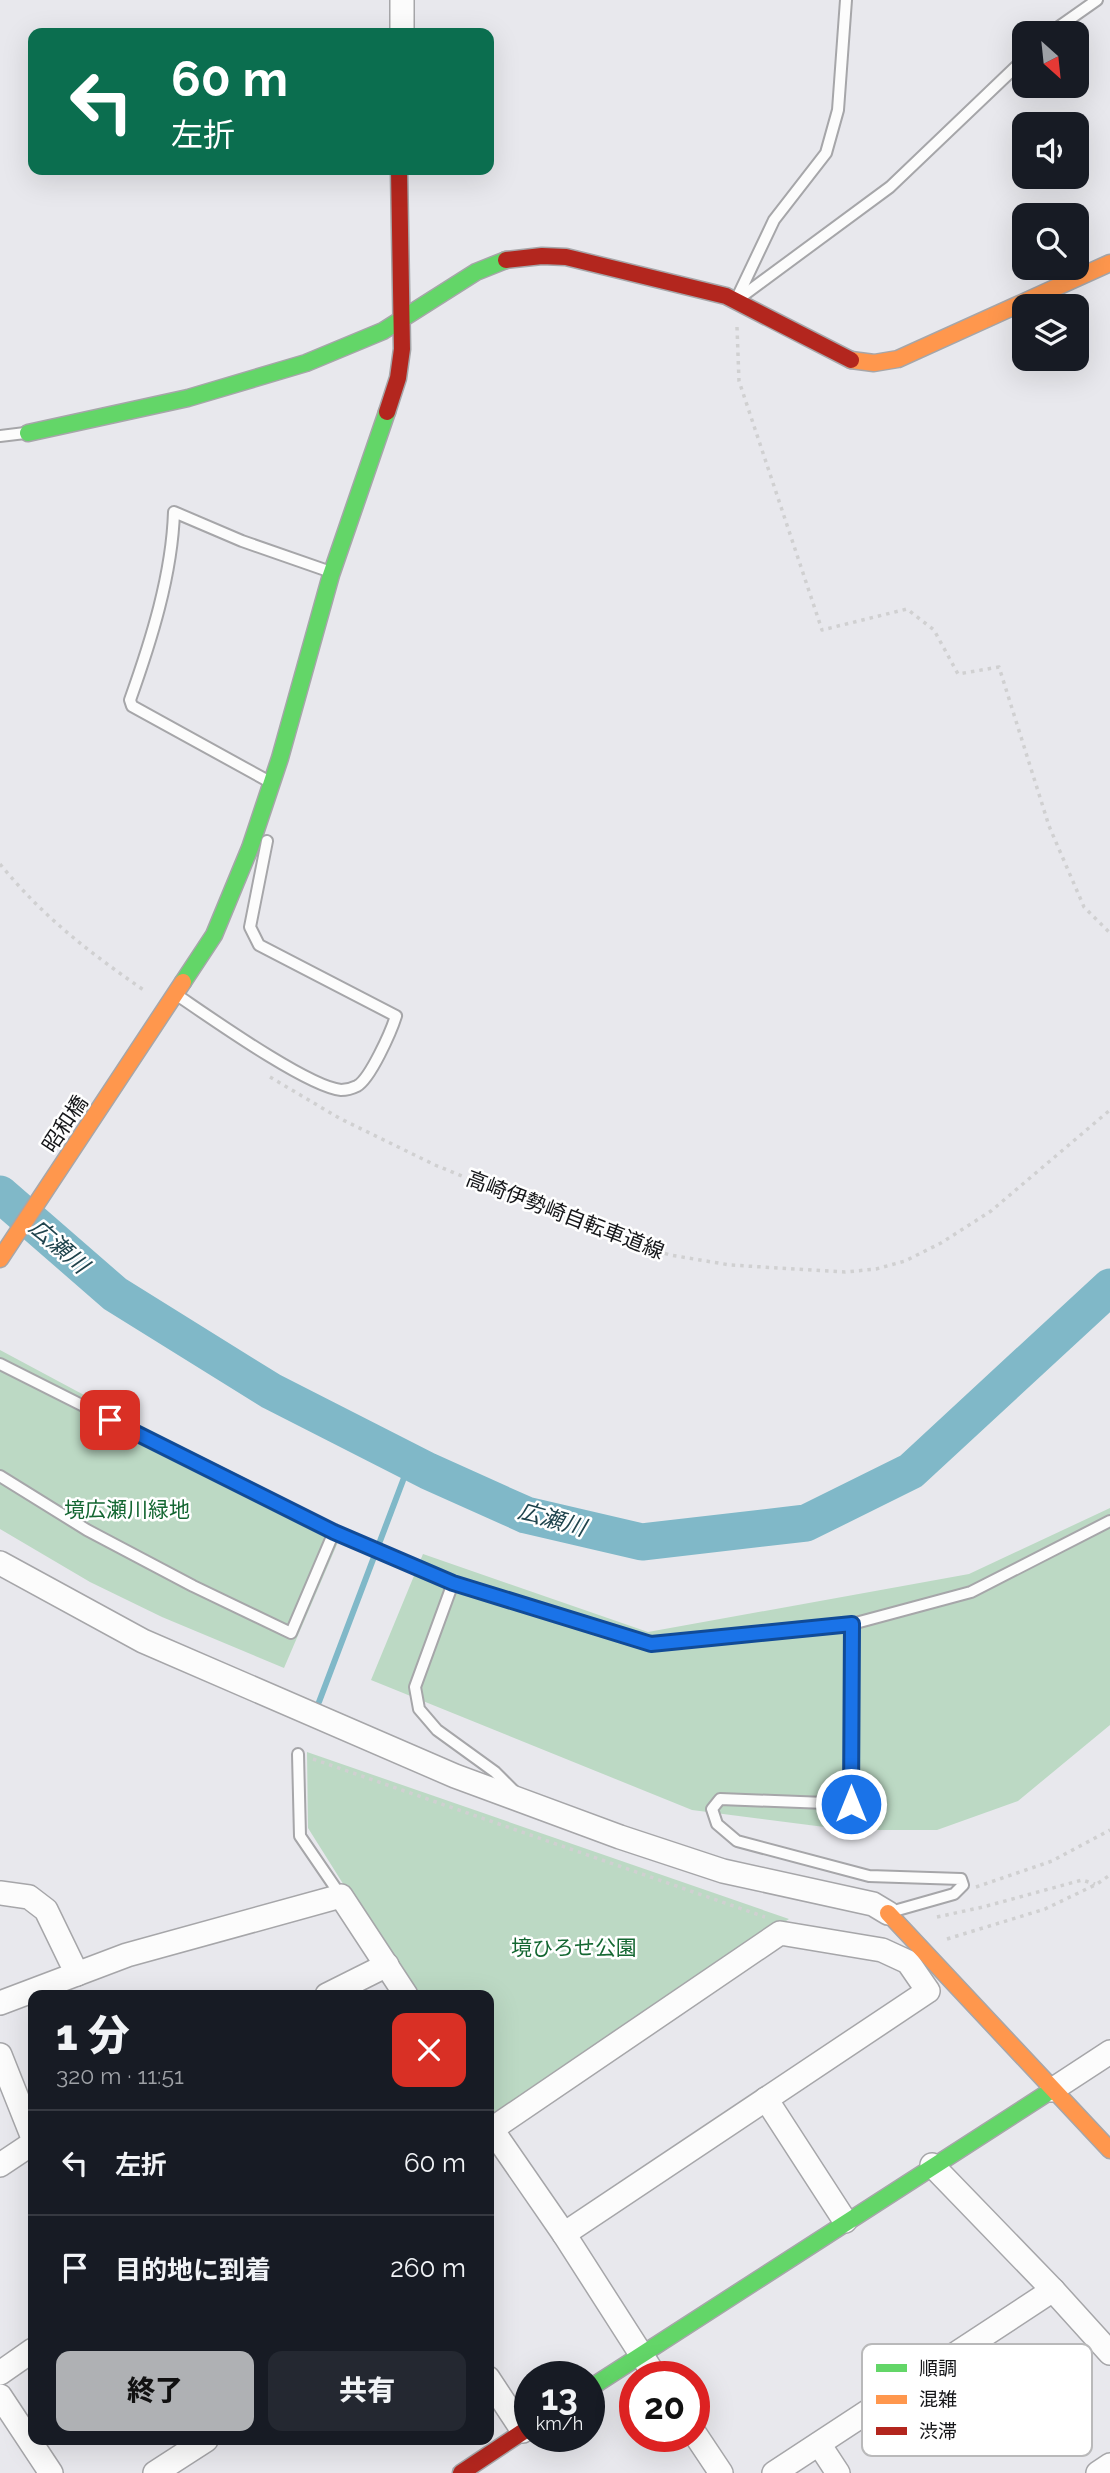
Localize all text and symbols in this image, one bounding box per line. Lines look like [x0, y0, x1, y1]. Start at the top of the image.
north arrow [1012, 21, 1088, 98]
map controls [1012, 21, 1089, 371]
text: 60 m [171, 50, 288, 107]
icon: left [56, 56, 147, 147]
button: sound [1012, 112, 1089, 189]
text: 左折 [171, 116, 235, 153]
button: search [1012, 203, 1089, 280]
button: layers [1012, 294, 1089, 371]
street label: 昭和橋 [37, 1091, 93, 1157]
street label: 高崎伊勢崎自転車道線 [463, 1165, 668, 1264]
water label: 広瀬川 [24, 1213, 96, 1280]
pin [80, 1390, 140, 1450]
icon: arrive [91, 1401, 129, 1439]
water label: 広瀬川 [515, 1496, 592, 1542]
park label: 境広瀬川緑地 [64, 1497, 190, 1522]
position arrow [814, 1767, 888, 1841]
park label: 境ひろせ公園 [511, 1935, 637, 1960]
text: 1 分 [56, 2011, 130, 2060]
button: close [392, 2013, 466, 2087]
text: 320 m · 11:51 [56, 2062, 184, 2089]
icon: left [56, 2144, 94, 2182]
text: 60 m [404, 2148, 466, 2178]
text: 左折 [115, 2150, 167, 2180]
icon: arrive [56, 2249, 94, 2287]
text: 260 m [390, 2253, 466, 2283]
text: 目的地に到着 [115, 2255, 271, 2285]
legend [862, 2344, 1092, 2456]
button: 終了 [56, 2351, 254, 2431]
button: 共有 [268, 2351, 466, 2431]
text: 順調 [919, 2357, 957, 2379]
speed limit sign: 20 [619, 2361, 710, 2452]
text: 13 [541, 2377, 578, 2418]
text: 混雑 [919, 2388, 957, 2410]
text: km/h [536, 2413, 583, 2434]
text: 渋滞 [919, 2420, 957, 2442]

